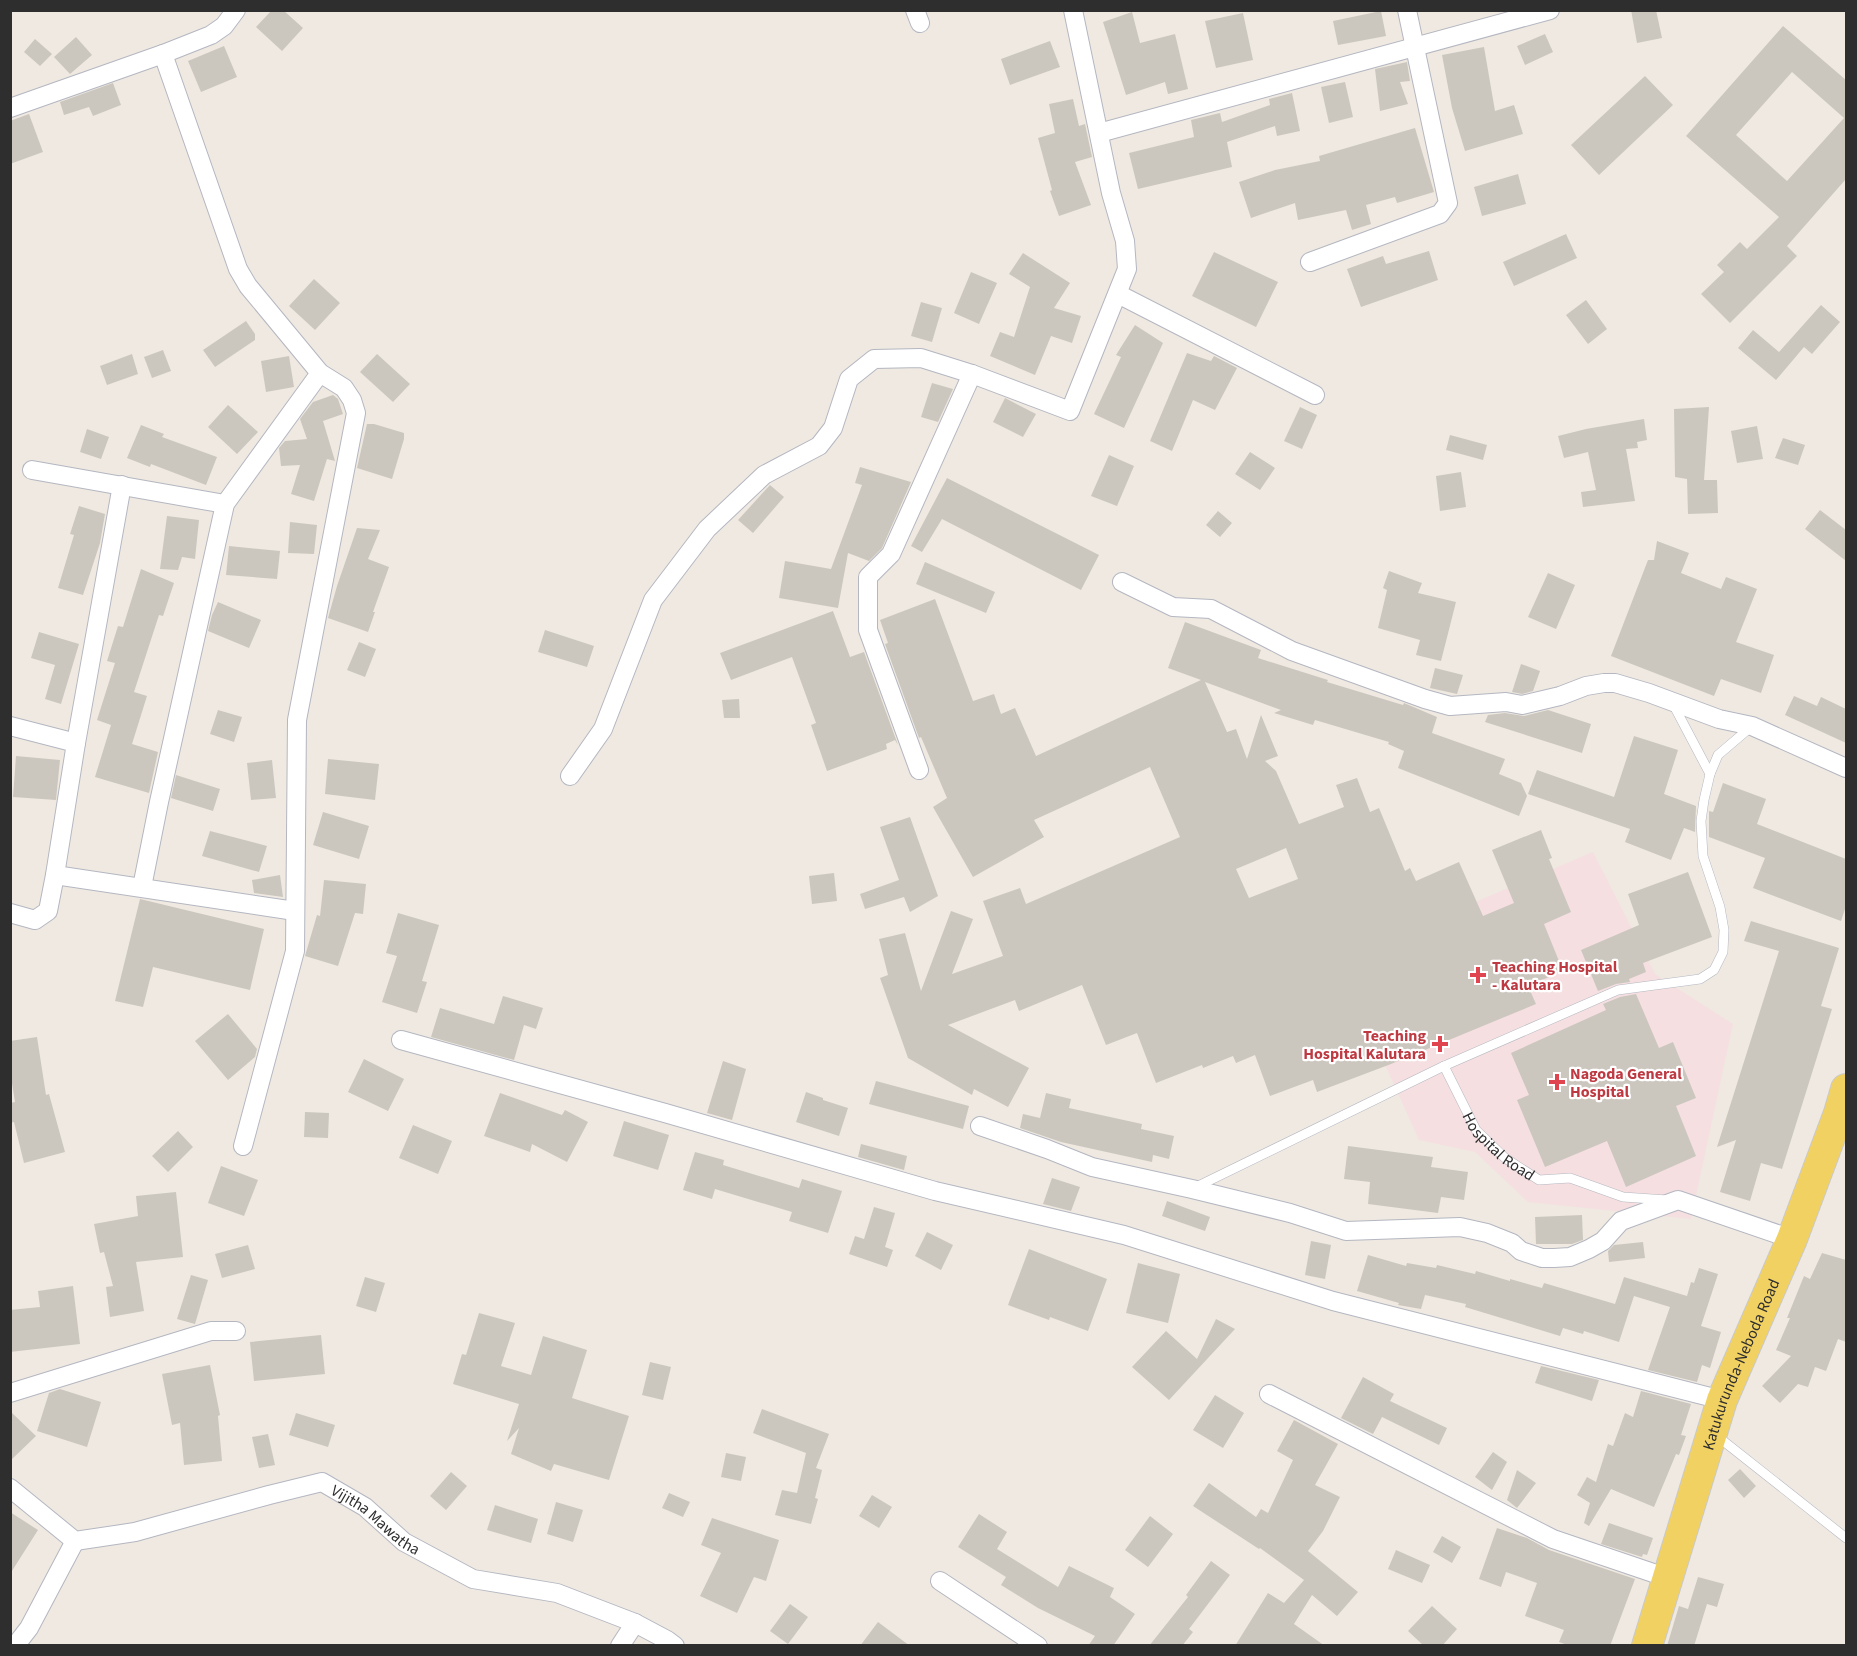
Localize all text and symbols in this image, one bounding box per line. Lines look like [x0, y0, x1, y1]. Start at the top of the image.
place label: Teaching Hospital - Kalutara [1492, 956, 1618, 996]
marker: Teaching Hospital - Kalutara [1469, 966, 1487, 984]
place label: Teaching Hospital Kalutara [1303, 1025, 1426, 1065]
marker: Teaching Hospital Kalutara [1431, 1035, 1449, 1053]
place label: Nagoda General Hospital [1570, 1063, 1682, 1103]
marker: Nagoda General Hospital [1548, 1073, 1566, 1091]
street label: Hospital Road [1457, 1108, 1539, 1186]
street label: Katukurunda-Neboda Road [1697, 1276, 1785, 1453]
street label: Vijitha Mawatha [327, 1480, 424, 1561]

